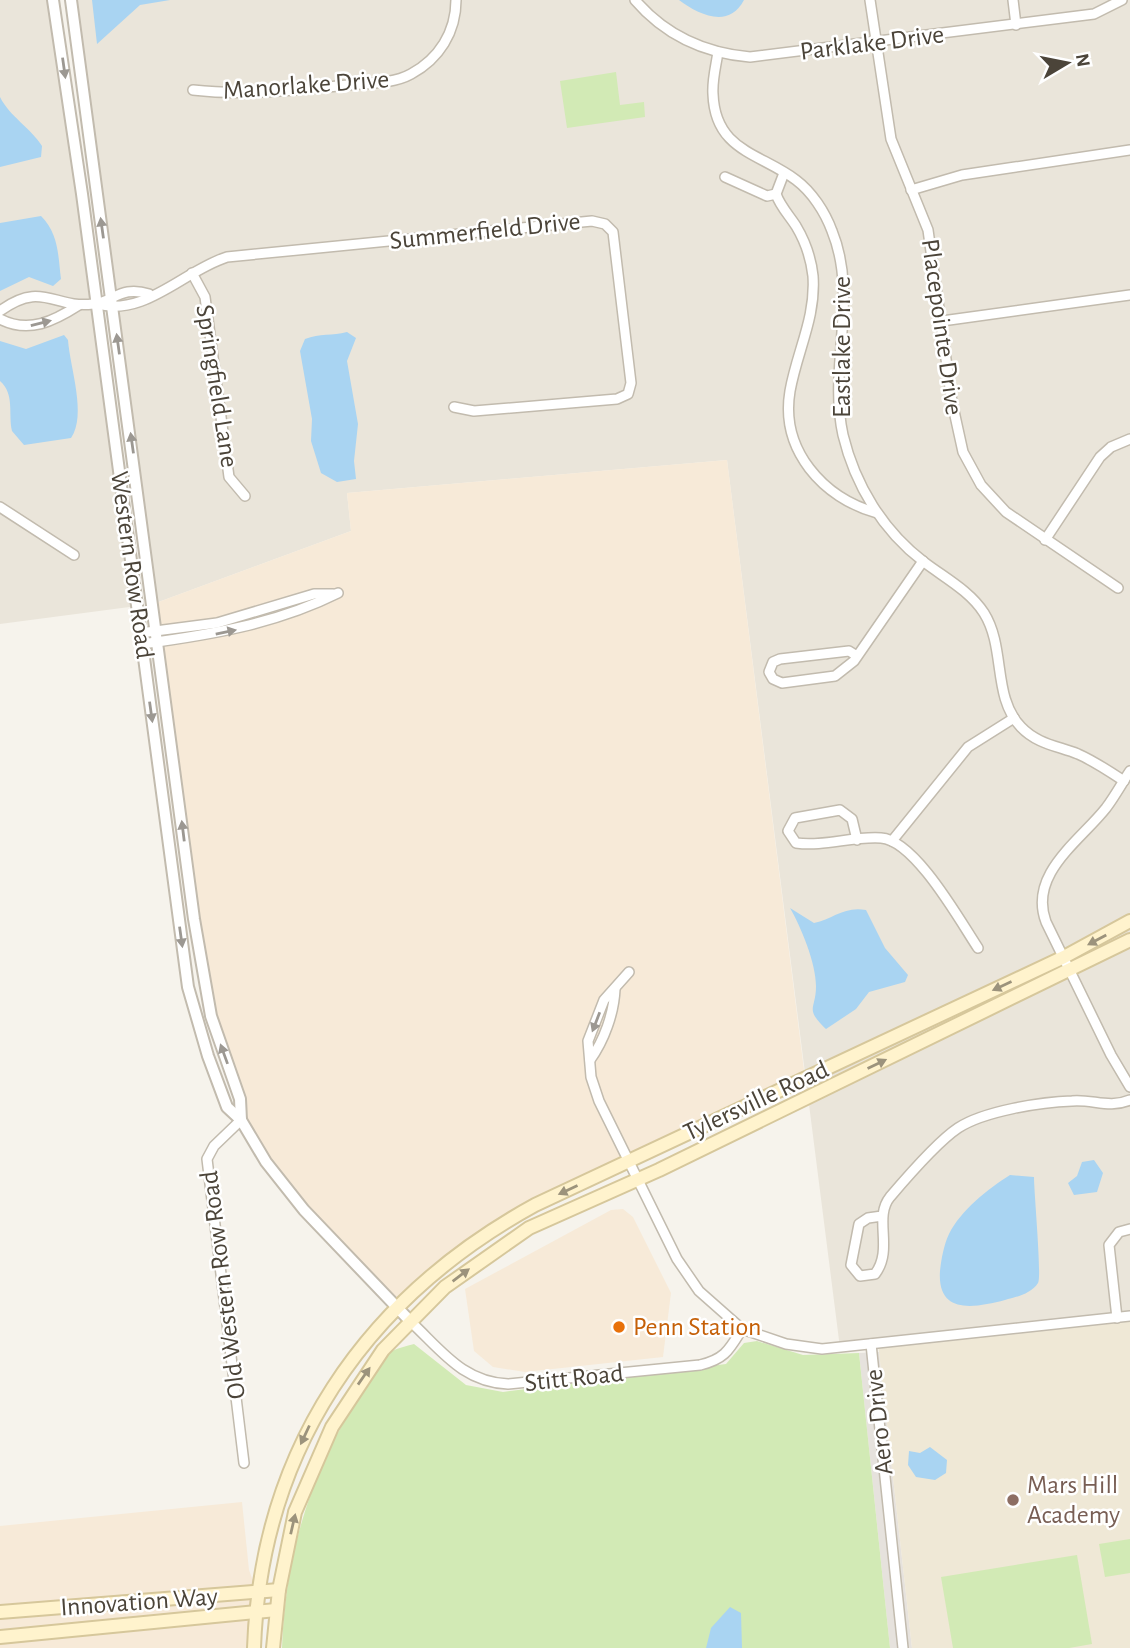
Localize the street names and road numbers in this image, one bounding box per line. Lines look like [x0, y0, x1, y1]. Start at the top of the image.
street label: Parklake Drive [798, 21, 946, 65]
street label: Manorlake Drive [222, 66, 390, 104]
street label: Summerfield Drive [388, 208, 582, 254]
street label: Placepointe Drive [917, 237, 967, 417]
street label: Eastlake Drive [829, 276, 855, 418]
street label: Springfield Lane [191, 303, 243, 469]
street label: Western Row Road [106, 470, 158, 660]
street label: Tylersville Road [680, 1056, 832, 1146]
street label: Old Western Row Road [196, 1169, 250, 1401]
street label: Stitt Road [523, 1360, 625, 1396]
street label: Aero Drive [861, 1368, 897, 1476]
street label: Innovation Way [59, 1584, 219, 1620]

